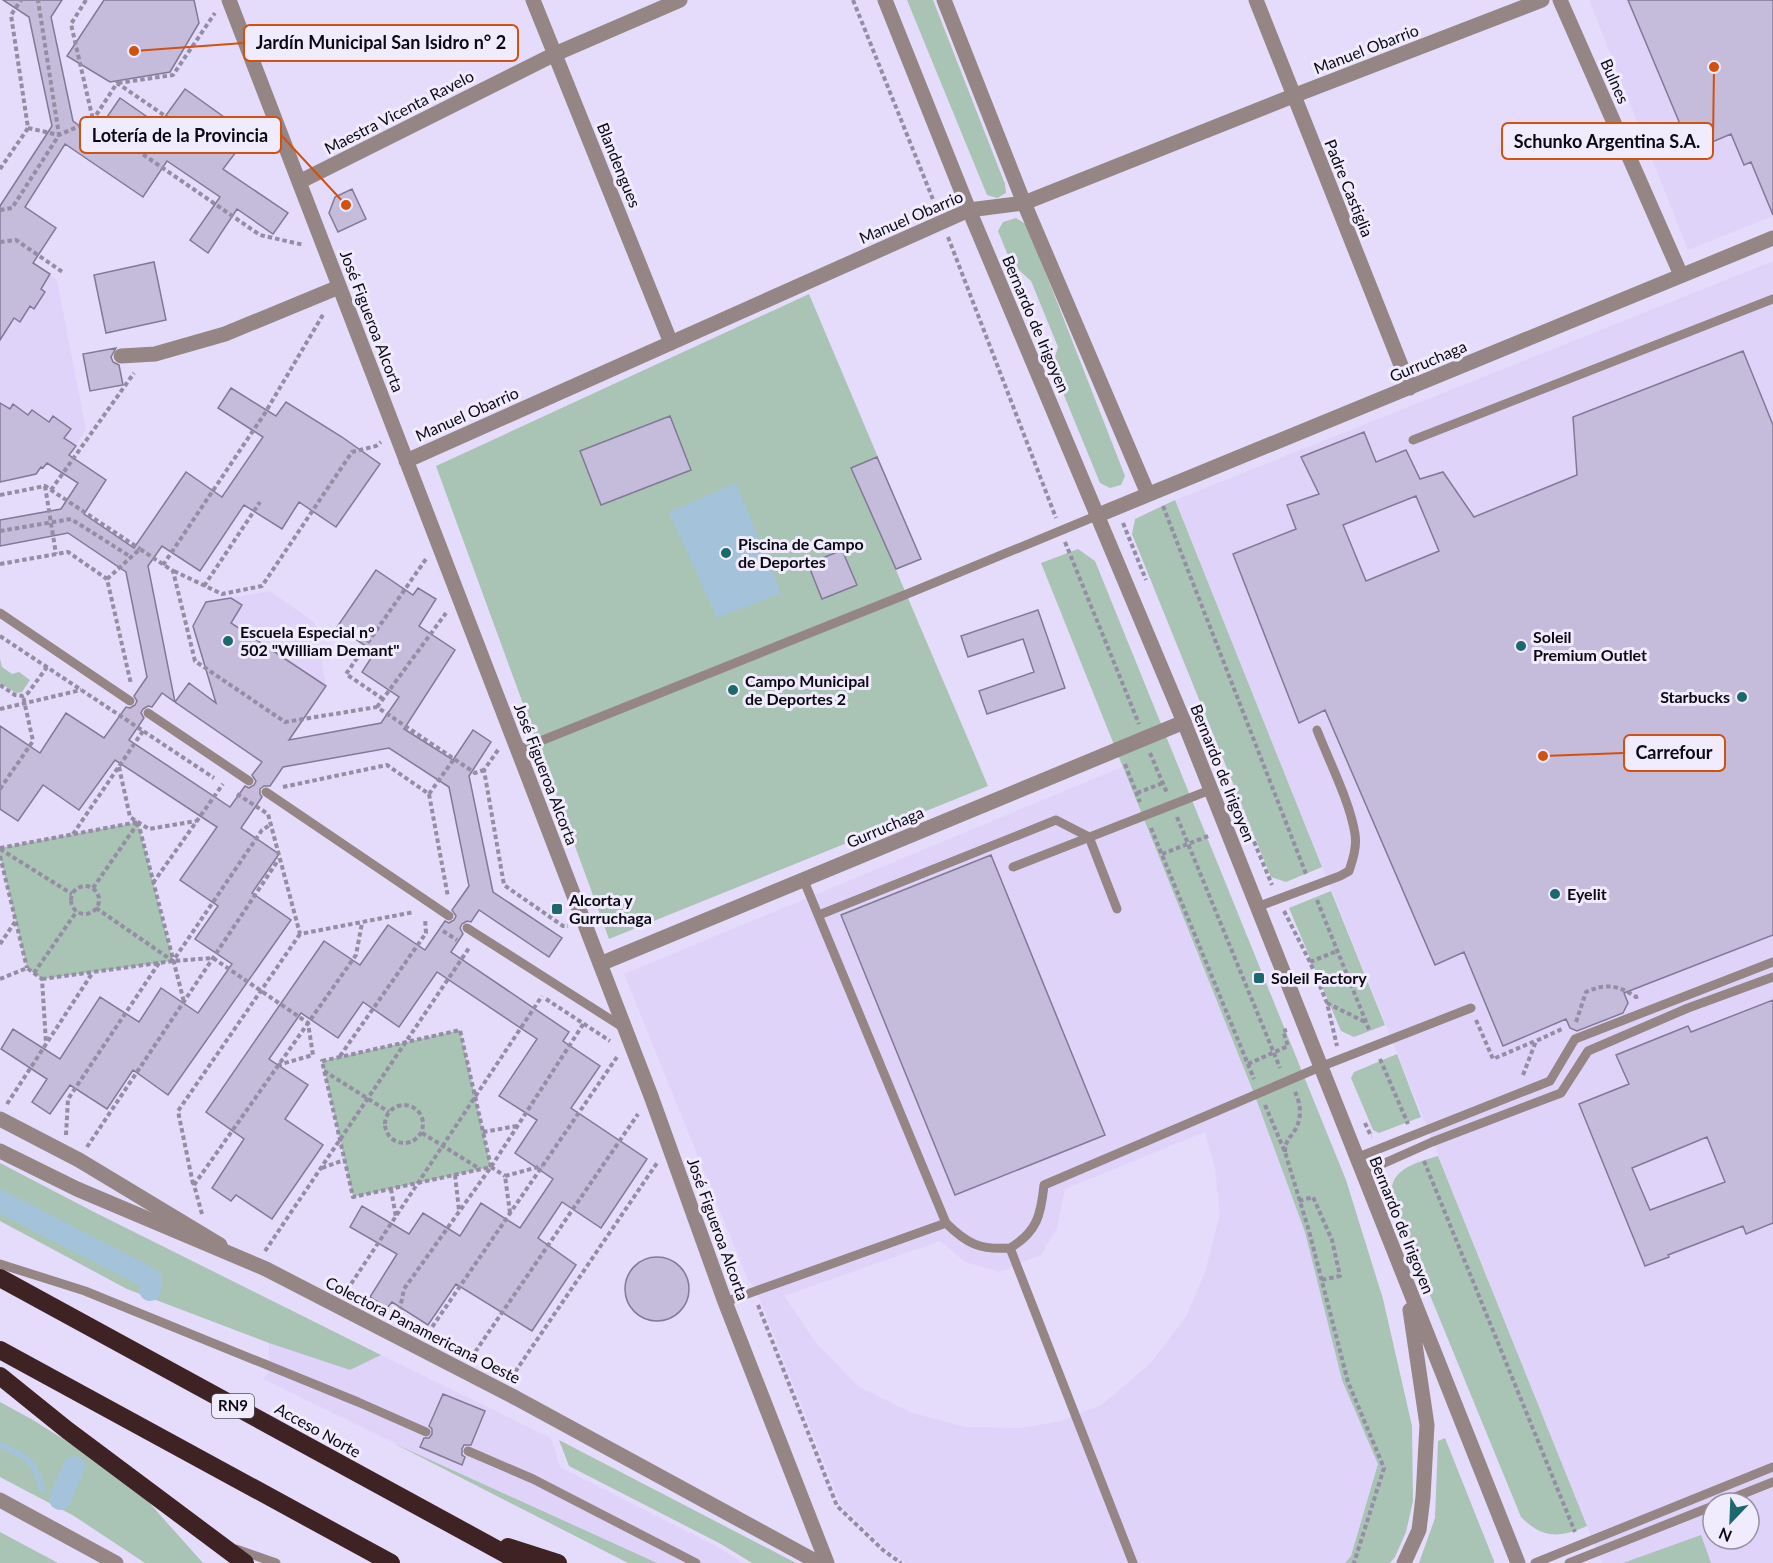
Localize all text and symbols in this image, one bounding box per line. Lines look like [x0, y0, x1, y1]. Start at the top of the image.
street label: Manuel Obarrio [1311, 20, 1421, 77]
callout: Jardín Municipal San Isidro n° 2 [244, 25, 518, 61]
text: Jardín Municipal San Isidro n° 2 [256, 31, 506, 53]
street label: Bulnes [1597, 55, 1634, 106]
street label: Maestra Vicenta Ravelo [321, 66, 477, 157]
callout: Lotería de la Provincia [80, 117, 281, 153]
street label: Blandengues [594, 120, 645, 210]
callout: Schunko Argentina S.A. [1502, 123, 1713, 159]
text: Lotería de la Provincia [92, 124, 268, 146]
text: Schunko Argentina S.A. [1514, 130, 1700, 152]
street label: Padre Castiglia [1321, 136, 1378, 239]
street label: Manuel Obarrio [856, 186, 966, 247]
street label: José Figueroa Alcorta [337, 247, 408, 394]
street label: Bernardo de Irigoyen [999, 252, 1074, 395]
street label: Gurruchaga [1386, 336, 1469, 385]
street label: Manuel Obarrio [412, 382, 521, 445]
place label: Piscina de Campo de Deportes [738, 534, 864, 571]
marker: Piscina de Campo de Deportes [719, 546, 733, 560]
place label: Escuela Especial n° 502 "William Demant" [240, 622, 400, 659]
place label: Soleil Premium Outlet [1533, 627, 1647, 664]
marker: Escuela Especial n° 502 "William Demant" [221, 634, 235, 648]
marker: Soleil Premium Outlet [1514, 639, 1528, 653]
place label: Campo Municipal de Deportes 2 [745, 671, 869, 708]
marker: Campo Municipal de Deportes 2 [726, 683, 740, 697]
place label: Starbucks [1660, 687, 1730, 706]
marker: Starbucks [1735, 690, 1749, 704]
street label: José Figueroa Alcorta [511, 700, 582, 847]
street label: Bernardo de Irigoyen [1187, 701, 1260, 844]
callout: Carrefour [1624, 735, 1725, 771]
text: Carrefour [1635, 741, 1713, 763]
street label: Gurruchaga [843, 802, 926, 851]
place label: Eyelit [1567, 884, 1607, 903]
marker: Eyelit [1548, 887, 1562, 901]
place label: Alcorta y Gurruchaga [568, 890, 652, 927]
marker: Alcorta y Gurruchaga [550, 902, 564, 916]
place label: Soleil Factory [1271, 968, 1367, 987]
marker: Soleil Factory [1252, 971, 1266, 985]
street label: Bernardo de Irigoyen [1366, 1153, 1439, 1296]
street label: José Figueroa Alcorta [684, 1155, 753, 1303]
street label: Colectora Panamericana Oeste [323, 1272, 524, 1387]
road number: RN9 [212, 1394, 254, 1418]
street label: Acceso Norte [272, 1398, 364, 1461]
north arrow [1701, 1491, 1761, 1551]
text: N [1716, 1524, 1734, 1546]

